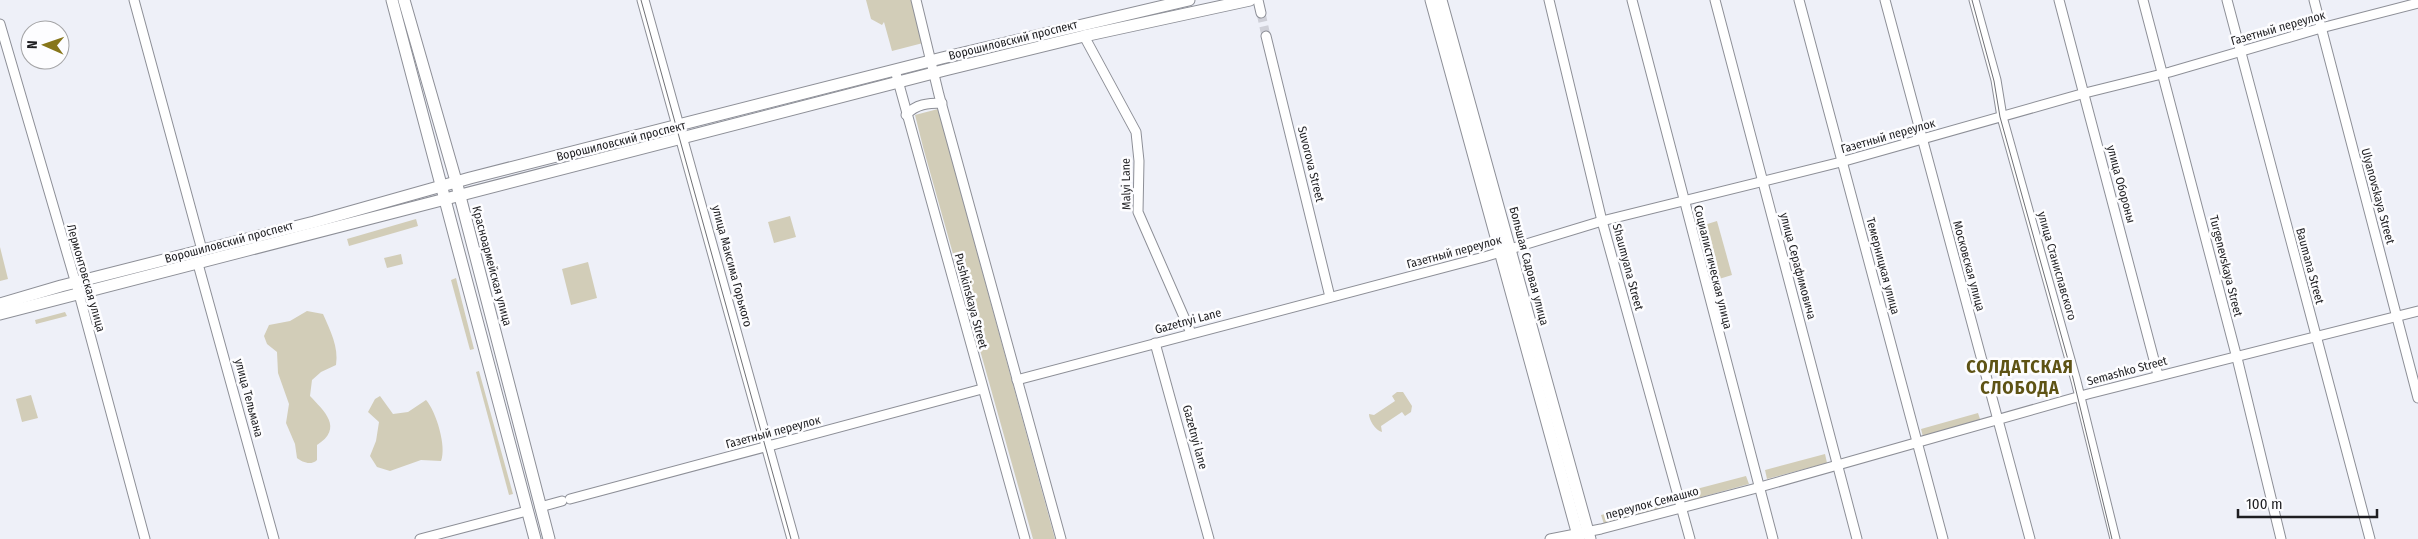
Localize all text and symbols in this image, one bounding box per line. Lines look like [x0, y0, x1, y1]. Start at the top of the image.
street label: Газетный переулок [2229, 8, 2327, 48]
street label: Ворошиловский проспект [947, 17, 1079, 63]
north arrow [20, 20, 70, 70]
text: N [24, 40, 41, 49]
street label: Газетный переулок [1839, 116, 1937, 156]
street label: Ворошиловский проспект [555, 118, 687, 164]
street label: Suvorova Street [1295, 125, 1327, 203]
street label: улица Обороны [2104, 144, 2138, 224]
street label: Ulyanovskaya Street [2358, 147, 2398, 246]
street label: Malyi Lane [1119, 158, 1133, 210]
street label: улица Максима Горького [709, 204, 755, 328]
street label: Социалистическая улица [1691, 204, 1735, 330]
street label: Красноармейская улица [469, 205, 515, 328]
street label: Большая Садовая улица [1506, 205, 1552, 327]
street label: улица Станиславского [2035, 210, 2079, 322]
street label: улица Серафимовича [1777, 211, 1819, 321]
street label: Turgenevskaya Street [2207, 214, 2245, 318]
street label: Темерницкая улица [1863, 216, 1903, 316]
street label: Ворошиловский проспект [163, 218, 295, 266]
street label: Московская улица [1950, 219, 1988, 313]
street label: Лермонтовская улица [64, 222, 108, 334]
street label: Shaumyana Street [1610, 222, 1646, 312]
street label: Baumana Street [2293, 226, 2327, 306]
street label: Газетный переулок [1405, 233, 1503, 271]
street label: Pushkinskaya Street [952, 252, 990, 350]
street label: Gazetnyi Lane [1153, 305, 1223, 337]
street label: Semashko Street [2085, 354, 2169, 388]
district label: СОЛДАТСКАЯ СЛОБОДА [1966, 356, 2074, 399]
street label: улица Тельмана [232, 357, 266, 439]
street label: Gazetnyi lane [1180, 403, 1210, 471]
street label: Газетный переулок [724, 413, 822, 451]
street label: переулок Семашко [1604, 484, 1700, 522]
scale bar [2238, 486, 2377, 518]
text: 100 m [2246, 495, 2283, 513]

